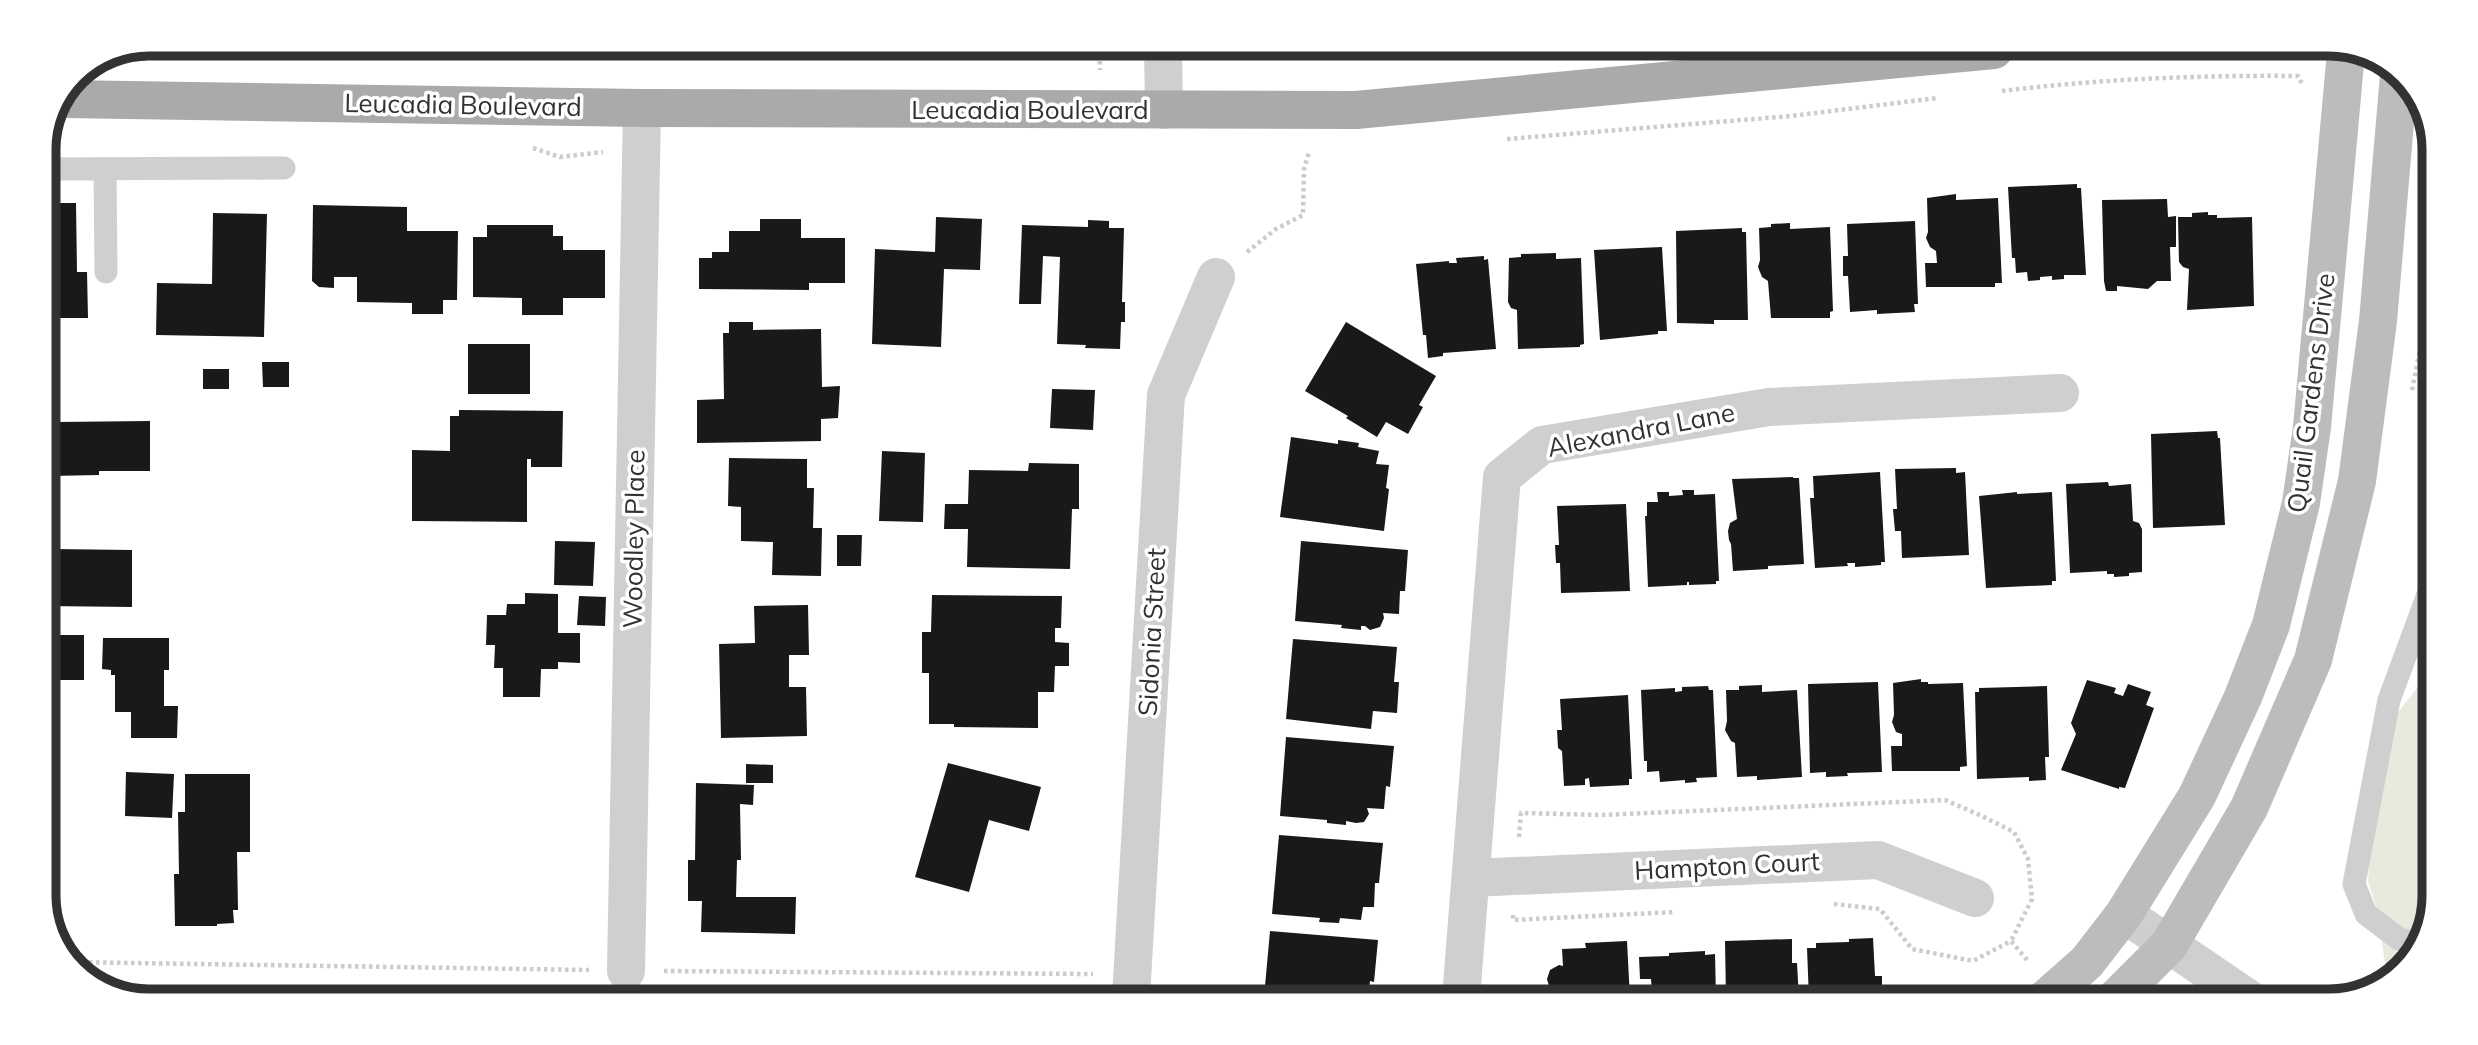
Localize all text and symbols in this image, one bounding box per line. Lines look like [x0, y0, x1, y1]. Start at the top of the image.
street label: Leucadia Boulevard [344, 86, 582, 123]
street label: Leucadia Boulevard [911, 93, 1149, 126]
street label: Quail Gardens Drive [2279, 271, 2342, 515]
street label: Alexandra Lane [1544, 395, 1738, 464]
street label: Woodley Place [615, 449, 652, 629]
street label: Sidonia Street [1131, 547, 1172, 717]
street label: Hampton Court [1633, 844, 1821, 887]

